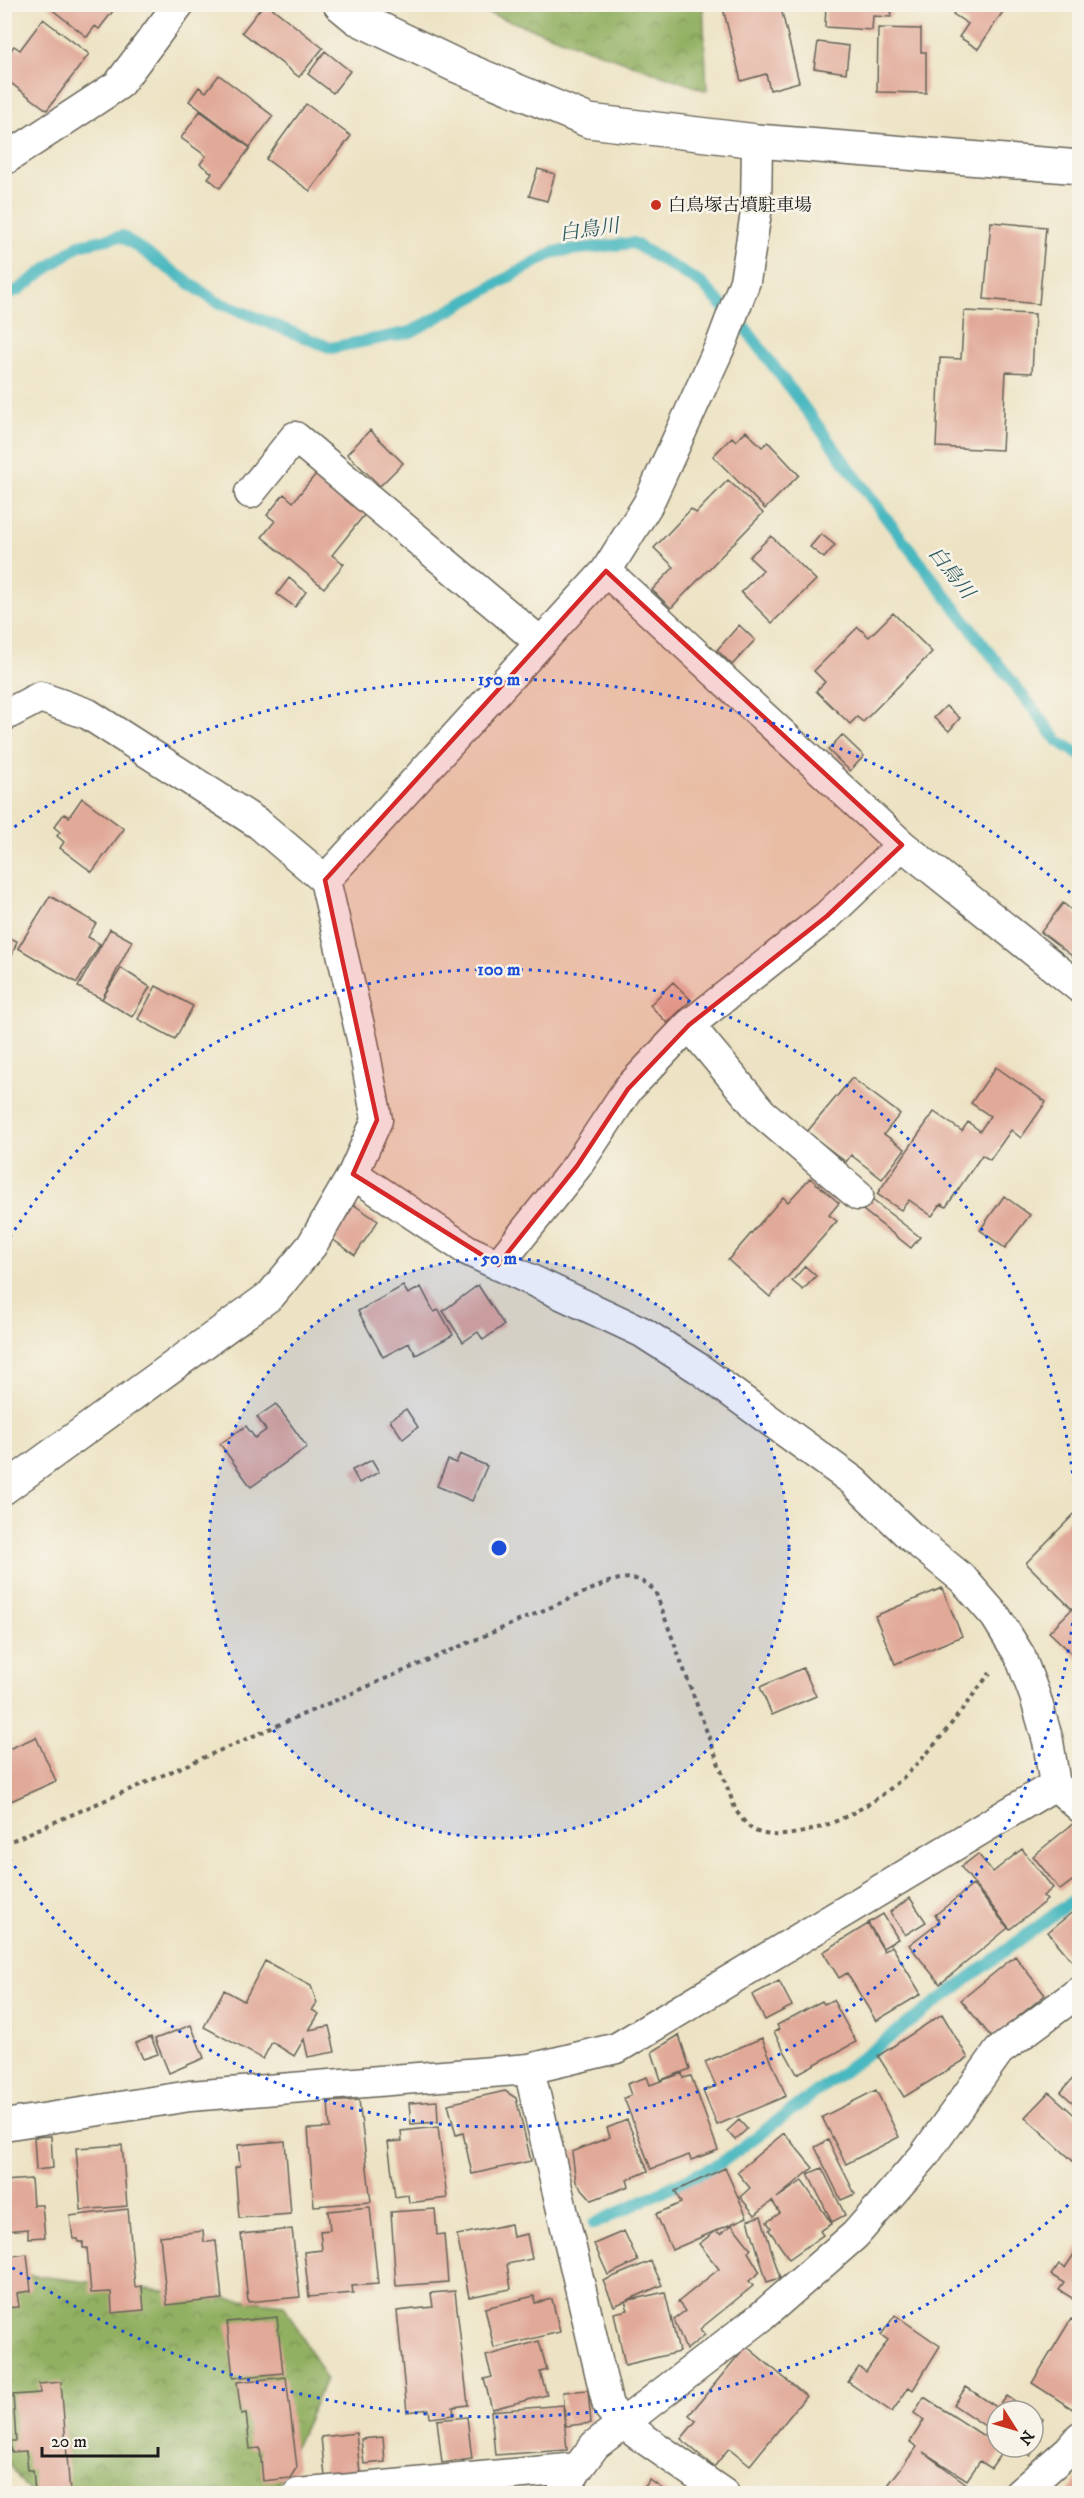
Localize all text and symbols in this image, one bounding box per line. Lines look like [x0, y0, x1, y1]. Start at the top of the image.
place label: 白鳥塚古墳駐車場 [668, 195, 812, 217]
marker: 白鳥塚古墳駐車場 [649, 198, 663, 212]
water label: 白鳥川 [558, 214, 623, 247]
water label: 白鳥川 [922, 542, 980, 606]
text: 150 m [478, 669, 521, 691]
text: 100 m [477, 959, 521, 981]
text: 50 m [480, 1248, 517, 1270]
centre of rings [489, 1538, 509, 1558]
north arrow [985, 2399, 1045, 2459]
scale bar [42, 2420, 158, 2458]
text: N [1014, 2426, 1038, 2449]
text: 20 m [51, 2431, 87, 2453]

